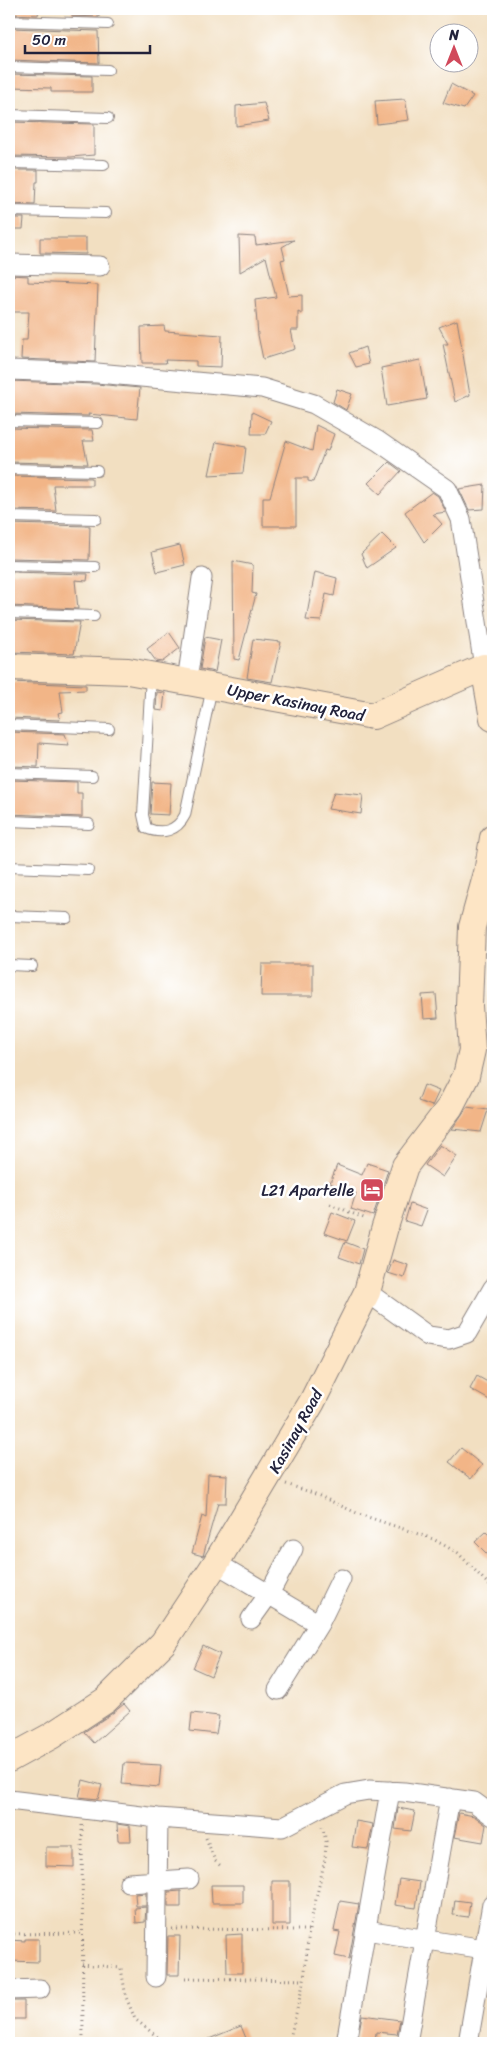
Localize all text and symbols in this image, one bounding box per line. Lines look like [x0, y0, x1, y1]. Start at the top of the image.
scale bar [25, 22, 150, 54]
north arrow [430, 22, 480, 72]
text: N [448, 23, 459, 48]
text: 50 m [32, 27, 67, 53]
street label: Upper Kasinay Road [225, 675, 369, 730]
place label: L21 Apartelle [261, 1176, 354, 1205]
hotel icon: L21 Apartelle [359, 1177, 385, 1203]
street label: Kasinay Road [260, 1382, 331, 1479]

